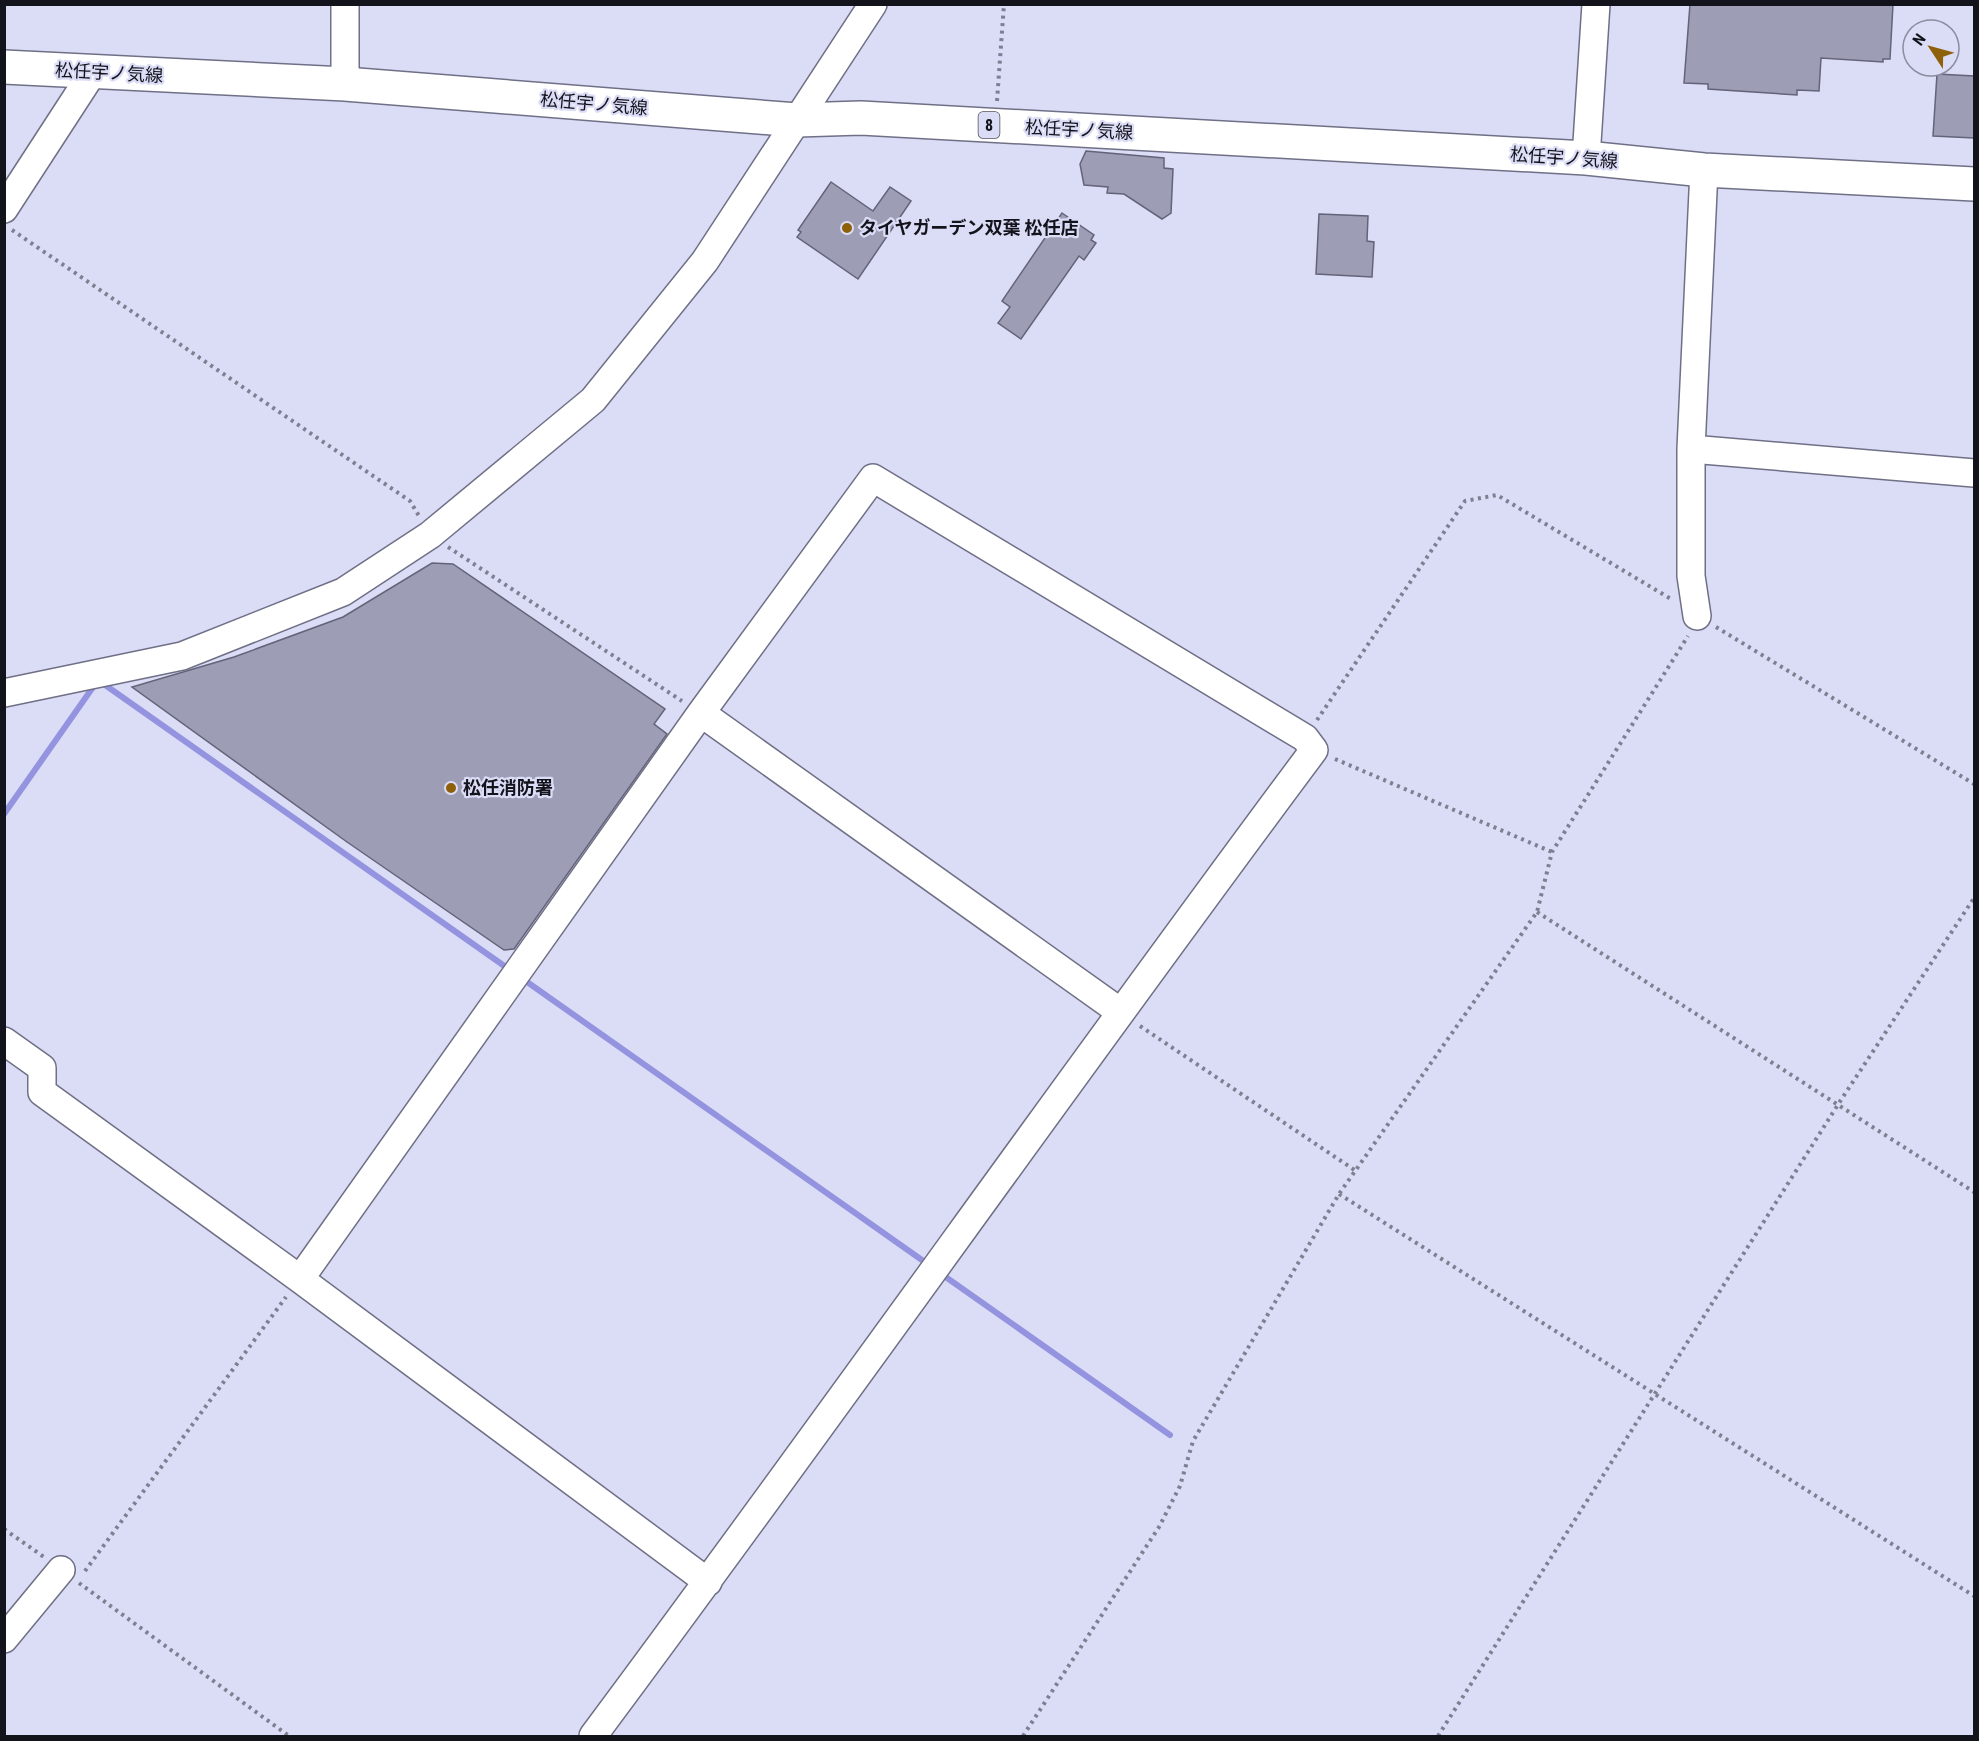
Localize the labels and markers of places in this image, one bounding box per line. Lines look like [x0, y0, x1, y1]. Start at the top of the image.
place label: タイヤガーデン双葉 松任店 [859, 217, 1079, 238]
marker: タイヤガーデン双葉 松任店 [840, 221, 854, 235]
place label: 松任消防署 [463, 777, 553, 798]
marker: 松任消防署 [444, 781, 458, 795]

